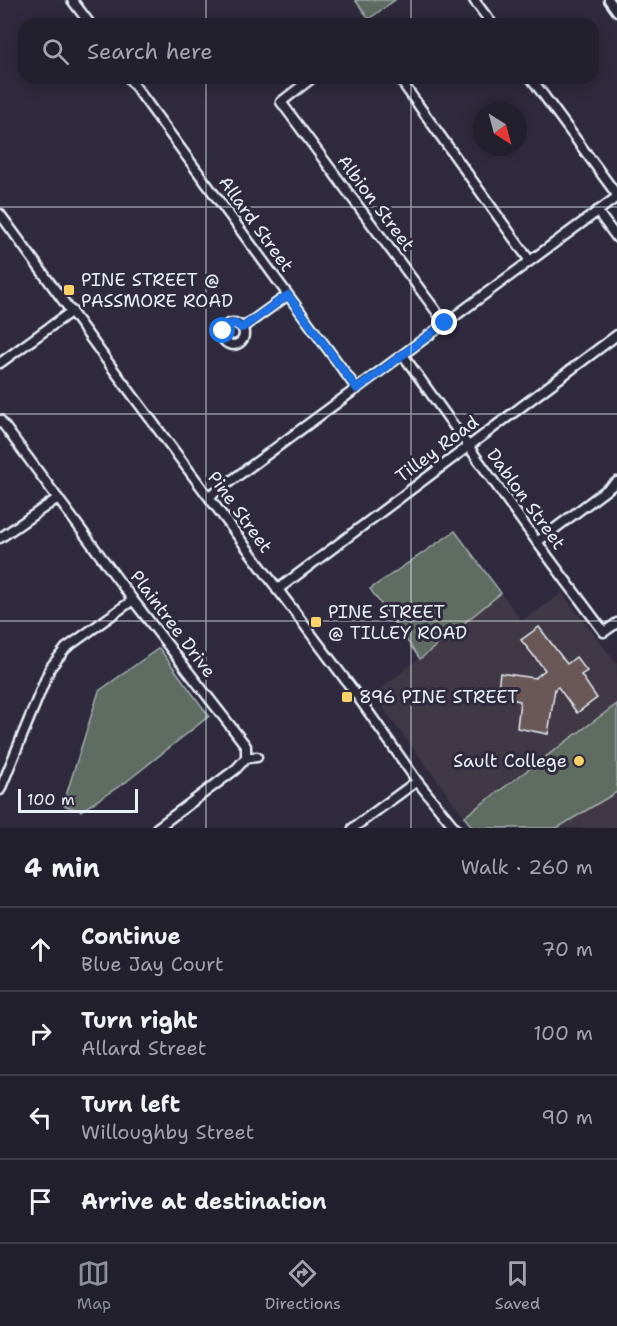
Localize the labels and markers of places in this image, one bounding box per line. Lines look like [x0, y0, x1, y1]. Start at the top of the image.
place label: PINE STREET @ PASSMORE ROAD [81, 268, 233, 313]
marker: PINE STREET @ PASSMORE ROAD [62, 283, 76, 297]
place label: PINE STREET @ TILLEY ROAD [328, 600, 467, 645]
marker: PINE STREET @ TILLEY ROAD [309, 615, 323, 629]
place label: 896 PINE STREET [359, 685, 518, 709]
marker: 896 PINE STREET [340, 690, 354, 704]
place label: Sault College [453, 749, 567, 773]
marker: Sault College [572, 754, 586, 768]

